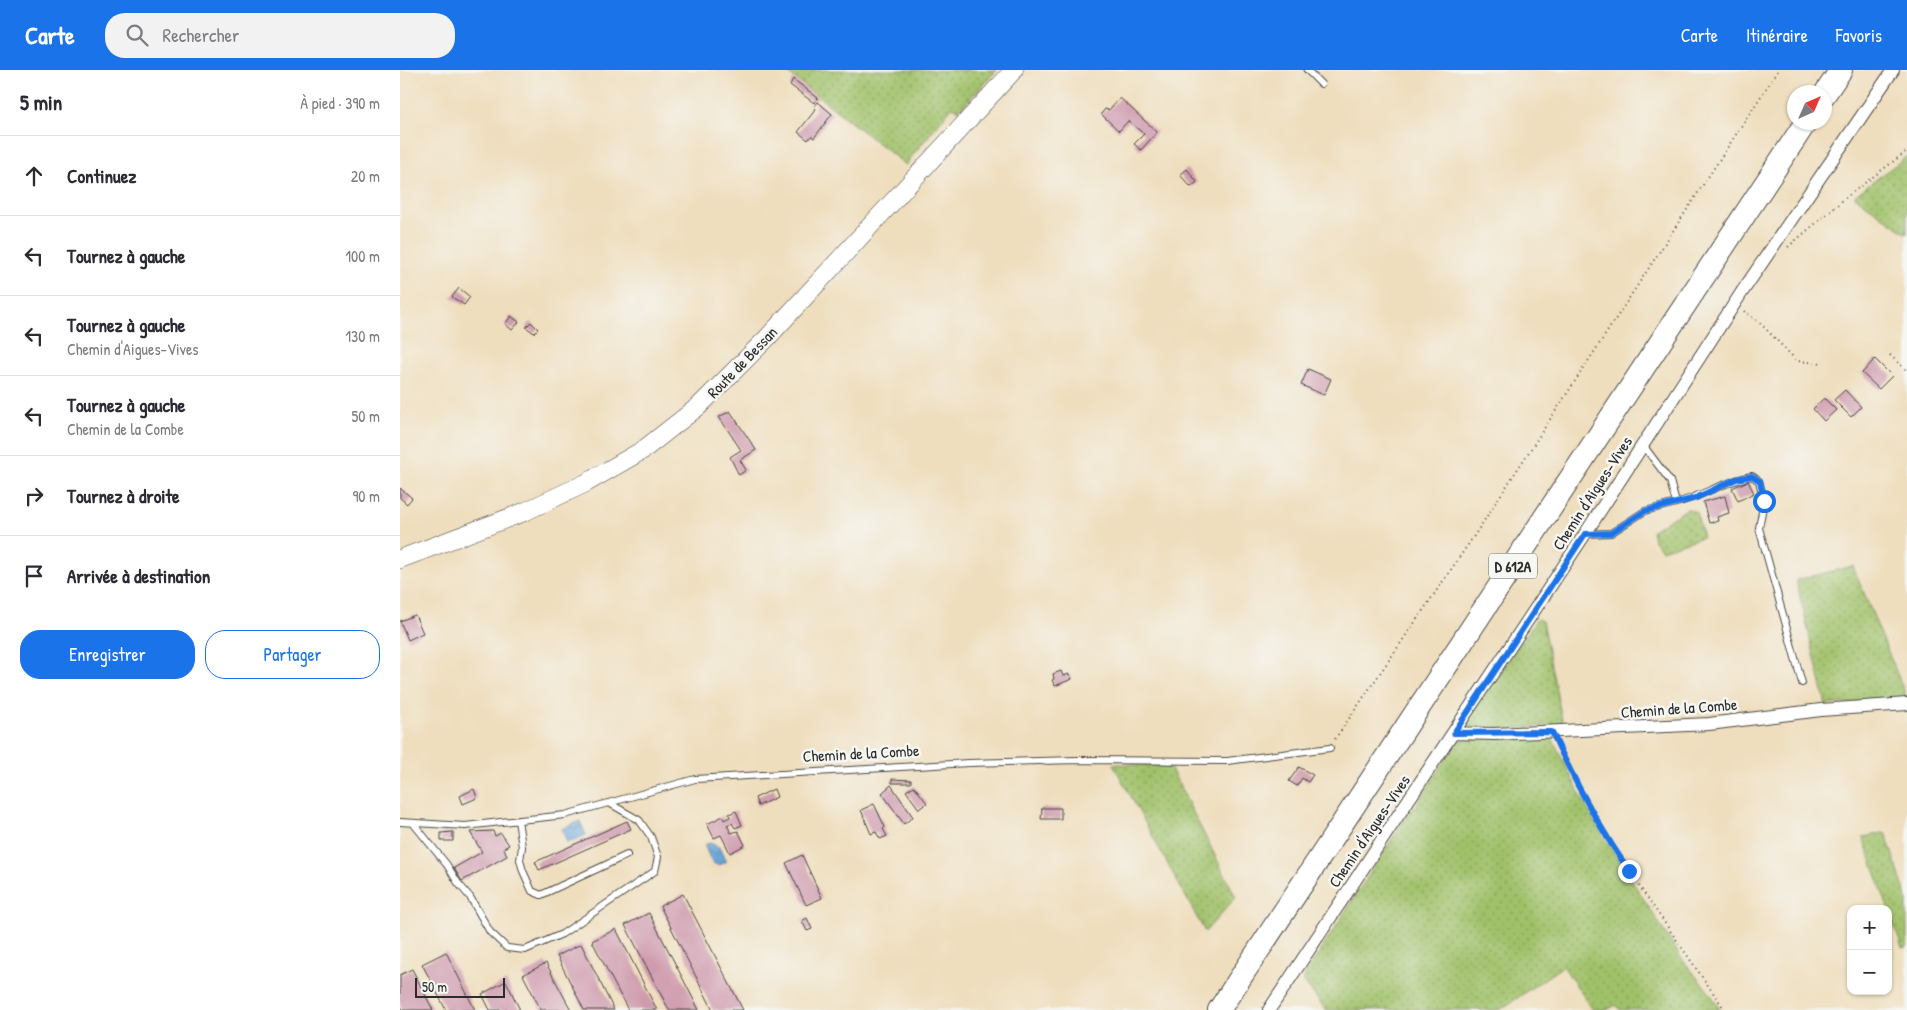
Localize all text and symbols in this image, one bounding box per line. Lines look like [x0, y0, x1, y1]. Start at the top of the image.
search box [105, 13, 455, 58]
text: Carte [25, 19, 75, 51]
icon: search [123, 21, 151, 49]
text: Rechercher [163, 22, 239, 48]
text: Carte [1681, 23, 1718, 48]
text: Itinéraire [1746, 23, 1808, 48]
text: Favoris [1836, 23, 1882, 48]
north arrow [1787, 85, 1832, 130]
text: 5 min [20, 88, 62, 117]
text: À pied · 390 m [300, 92, 380, 114]
icon: ahead [20, 162, 48, 190]
text: Continuez [67, 163, 136, 189]
text: 20 m [351, 165, 380, 187]
icon: left [20, 242, 48, 270]
text: Tournez à gauche [67, 243, 185, 269]
text: 100 m [345, 245, 380, 267]
text: Tournez à gauche [67, 312, 185, 338]
street label: Route de Bessan [702, 321, 782, 403]
icon: left [20, 322, 48, 350]
text: 130 m [345, 325, 380, 347]
text: Chemin d'Aigues-Vives [67, 338, 199, 360]
text: Tournez à gauche [67, 392, 185, 418]
icon: left [20, 402, 48, 430]
text: 50 m [352, 405, 380, 427]
text: Chemin de la Combe [67, 418, 184, 440]
street label: Chemin d'Aigues-Vives [1547, 432, 1637, 554]
icon: right [20, 482, 48, 510]
text: Tournez à droite [67, 483, 180, 509]
text: 90 m [352, 485, 380, 507]
route start [1753, 490, 1776, 513]
road number: D 612A [1489, 554, 1537, 578]
icon: arrive [20, 562, 48, 590]
text: Arrivée à destination [67, 563, 210, 589]
button: Enregistrer [20, 630, 195, 679]
button: Partager [205, 630, 380, 679]
street label: Chemin de la Combe [1620, 693, 1739, 723]
street label: Chemin de la Combe [802, 739, 921, 767]
street label: Chemin d'Aigues-Vives [1323, 770, 1415, 892]
route end [1618, 860, 1641, 883]
map controls [1847, 905, 1892, 995]
button: + [1847, 905, 1892, 950]
button: − [1847, 950, 1892, 995]
scale bar [415, 975, 505, 998]
text: 50 m [422, 977, 447, 996]

